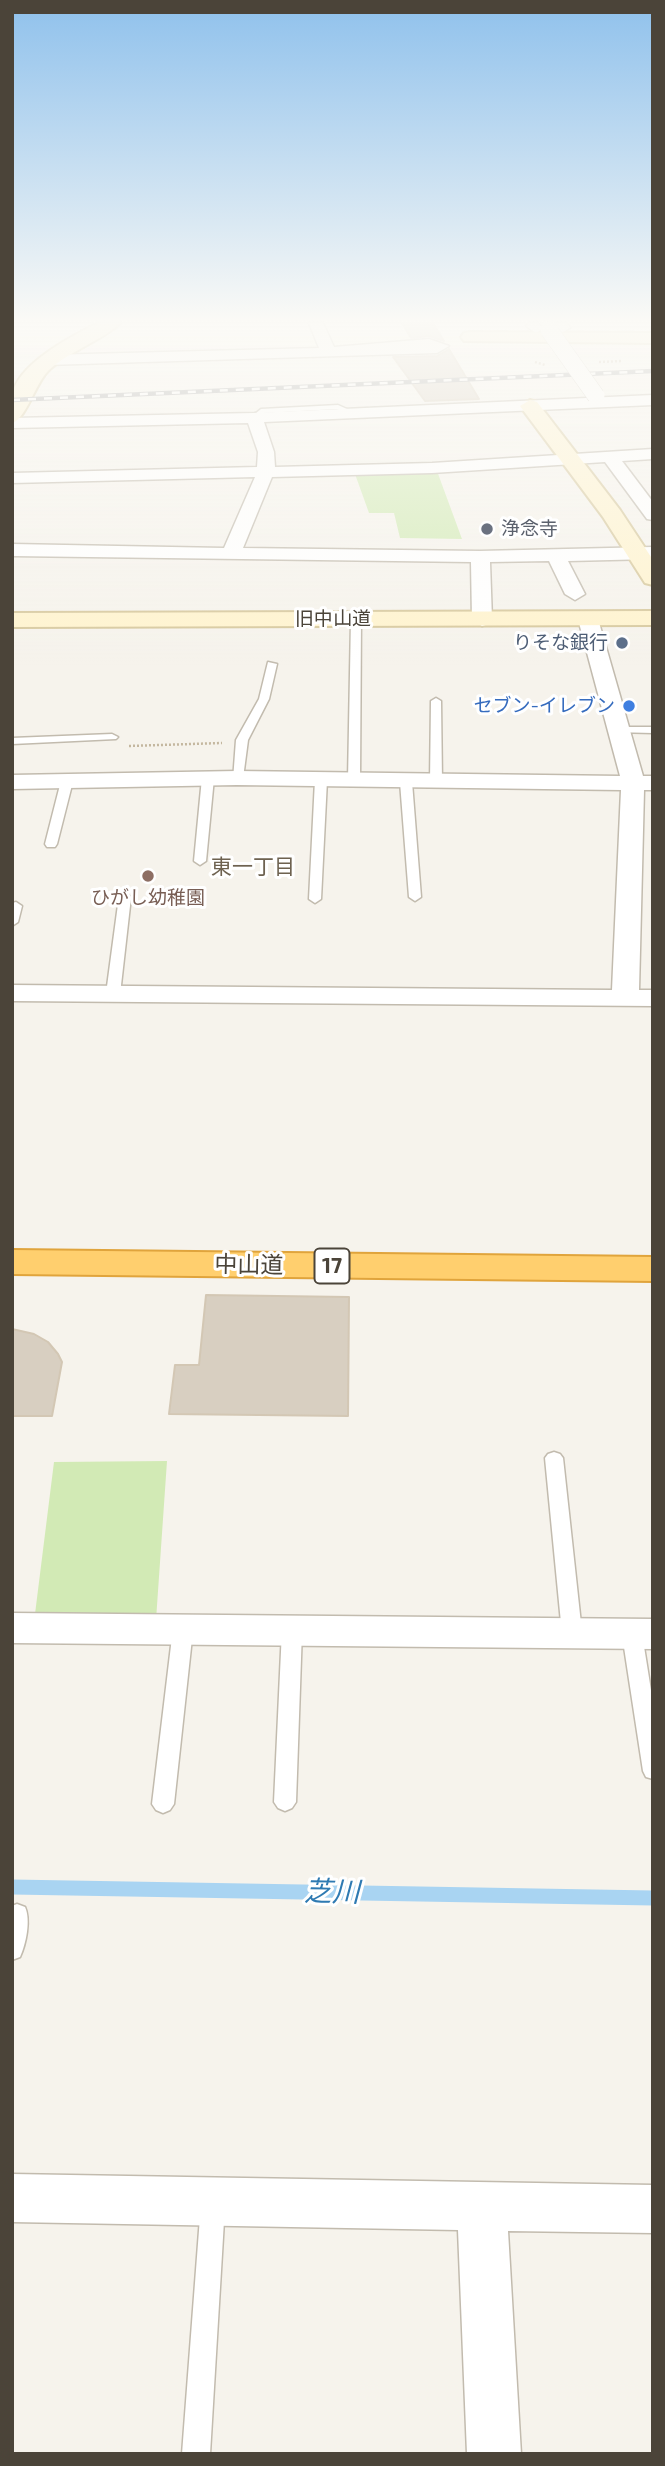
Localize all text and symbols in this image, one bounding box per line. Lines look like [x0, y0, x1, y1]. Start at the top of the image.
place label: 浄念寺 [501, 518, 558, 540]
marker: 浄念寺 [479, 521, 495, 537]
street label: 旧中山道 [295, 608, 371, 630]
place label: りそな銀行 [513, 632, 608, 654]
marker: りそな銀行 [614, 635, 630, 651]
place label: セブン-イレブン [473, 695, 615, 717]
marker: セブン-イレブン [621, 698, 637, 714]
district label: 東一丁目 [211, 854, 295, 880]
marker: ひがし幼稚園 [140, 868, 156, 884]
place label: ひがし幼稚園 [91, 887, 205, 909]
road number: 17 [314, 1248, 350, 1284]
street label: 中山道 [214, 1251, 284, 1279]
water label: 芝川 [304, 1875, 360, 1909]

